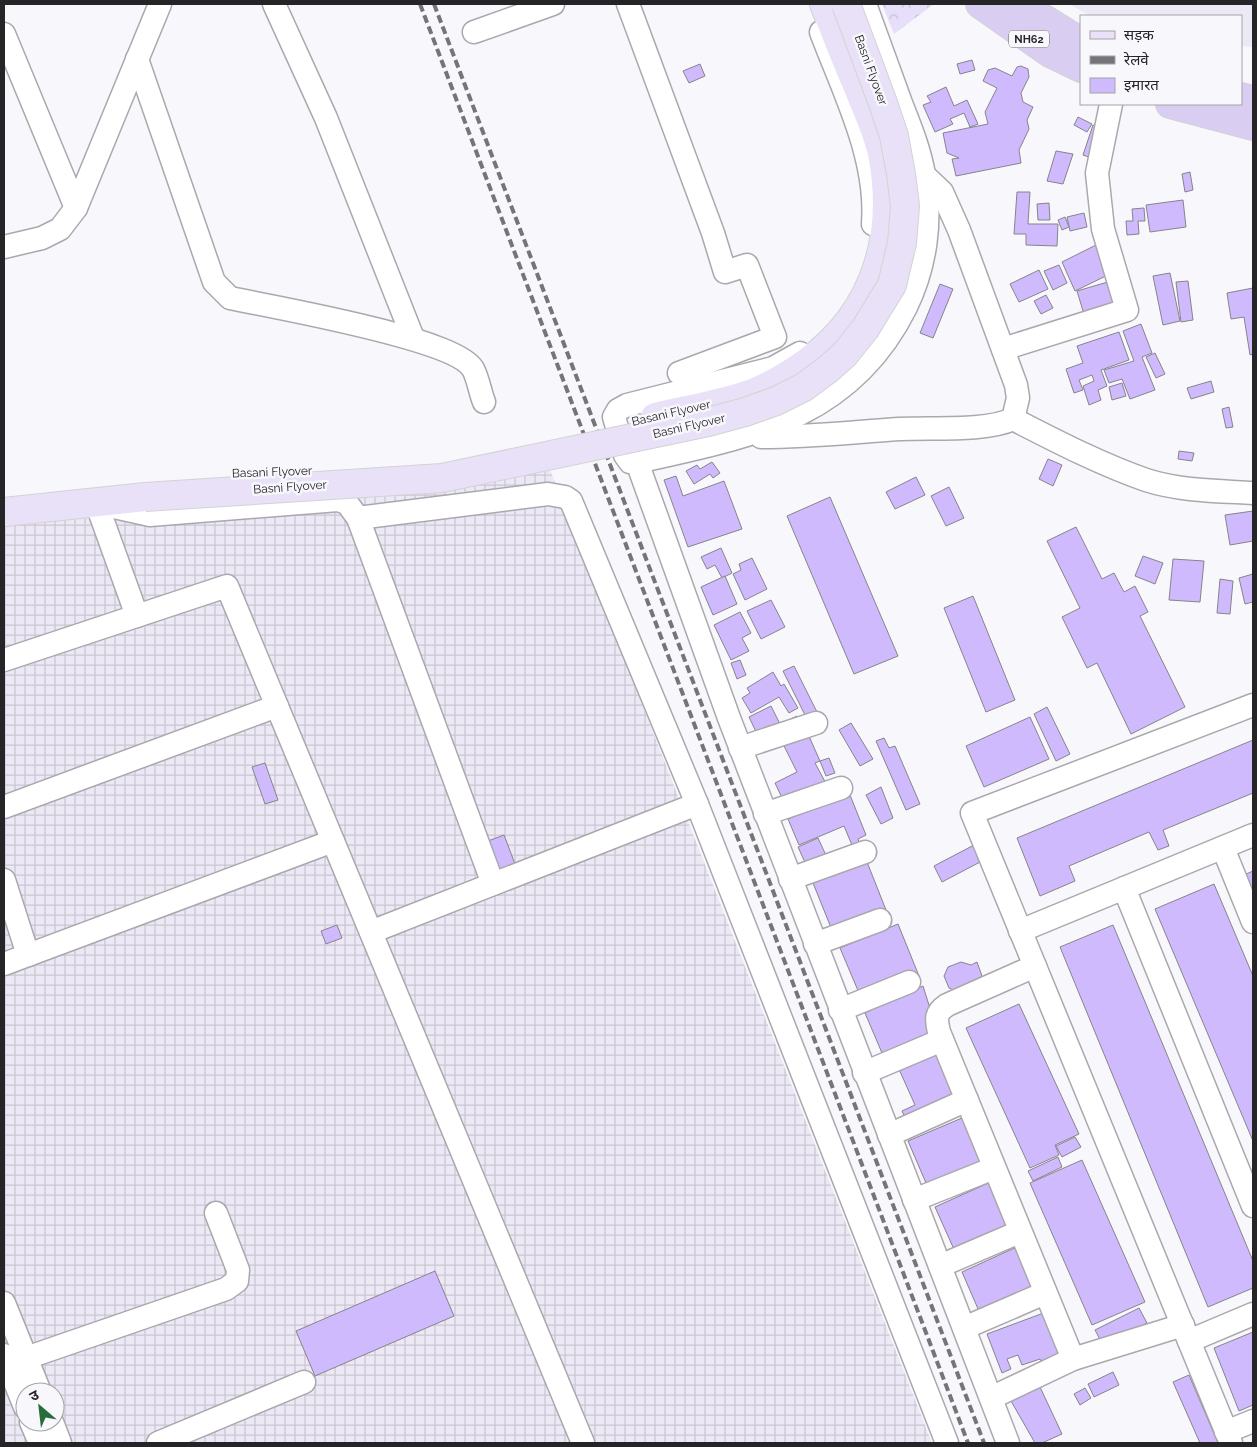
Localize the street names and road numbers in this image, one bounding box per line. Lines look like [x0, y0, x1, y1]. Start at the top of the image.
road number: NH62 [1009, 30, 1049, 48]
street label: Basni Flyover [852, 33, 890, 108]
street label: Basani Flyover [630, 397, 712, 429]
street label: Basni Flyover [651, 411, 727, 441]
street label: Basani Flyover [232, 464, 313, 480]
street label: Basni Flyover [253, 477, 328, 497]

